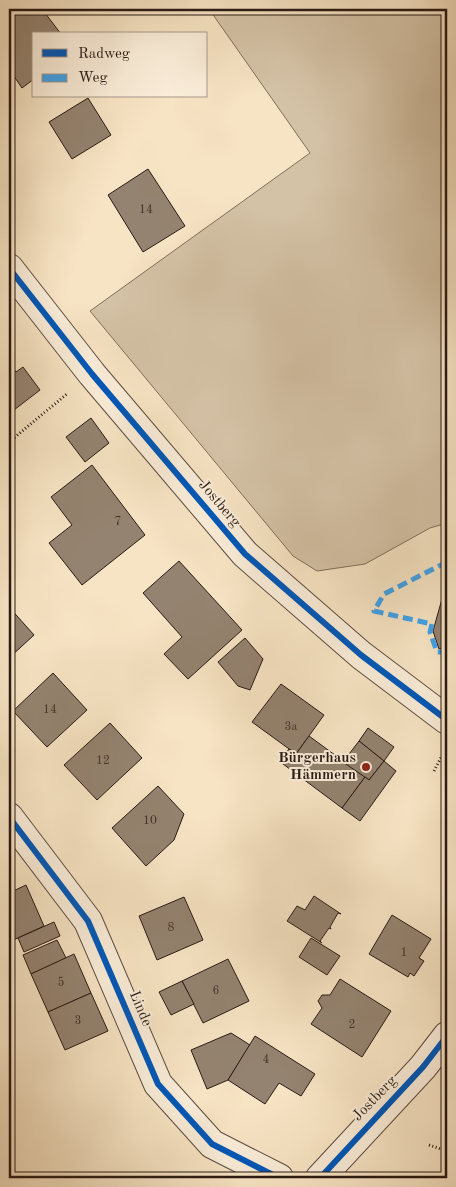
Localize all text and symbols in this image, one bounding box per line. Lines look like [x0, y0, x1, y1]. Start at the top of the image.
legend [32, 32, 208, 98]
text: Radweg [78, 47, 130, 62]
text: Weg [78, 71, 108, 86]
house number: 14 [139, 204, 153, 216]
street label: Jostberg [195, 478, 243, 530]
house number: 7 [115, 516, 121, 528]
house number: 14 [43, 704, 57, 716]
house number: 3a [285, 721, 298, 733]
place label: Bürgerhaus Hämmern [278, 751, 356, 783]
house number: 12 [96, 755, 110, 767]
marker: Bürgerhaus Hämmern [360, 761, 372, 773]
house number: 10 [143, 815, 157, 827]
house number: 8 [168, 922, 175, 934]
house number: 1 [401, 947, 407, 959]
house number: 5 [58, 976, 65, 989]
house number: 6 [213, 985, 220, 997]
street label: Linde [126, 989, 154, 1029]
house number: 3 [75, 1015, 81, 1027]
house number: 2 [349, 1019, 355, 1031]
house number: 4 [263, 1054, 270, 1066]
street label: Jostberg [350, 1074, 400, 1124]

